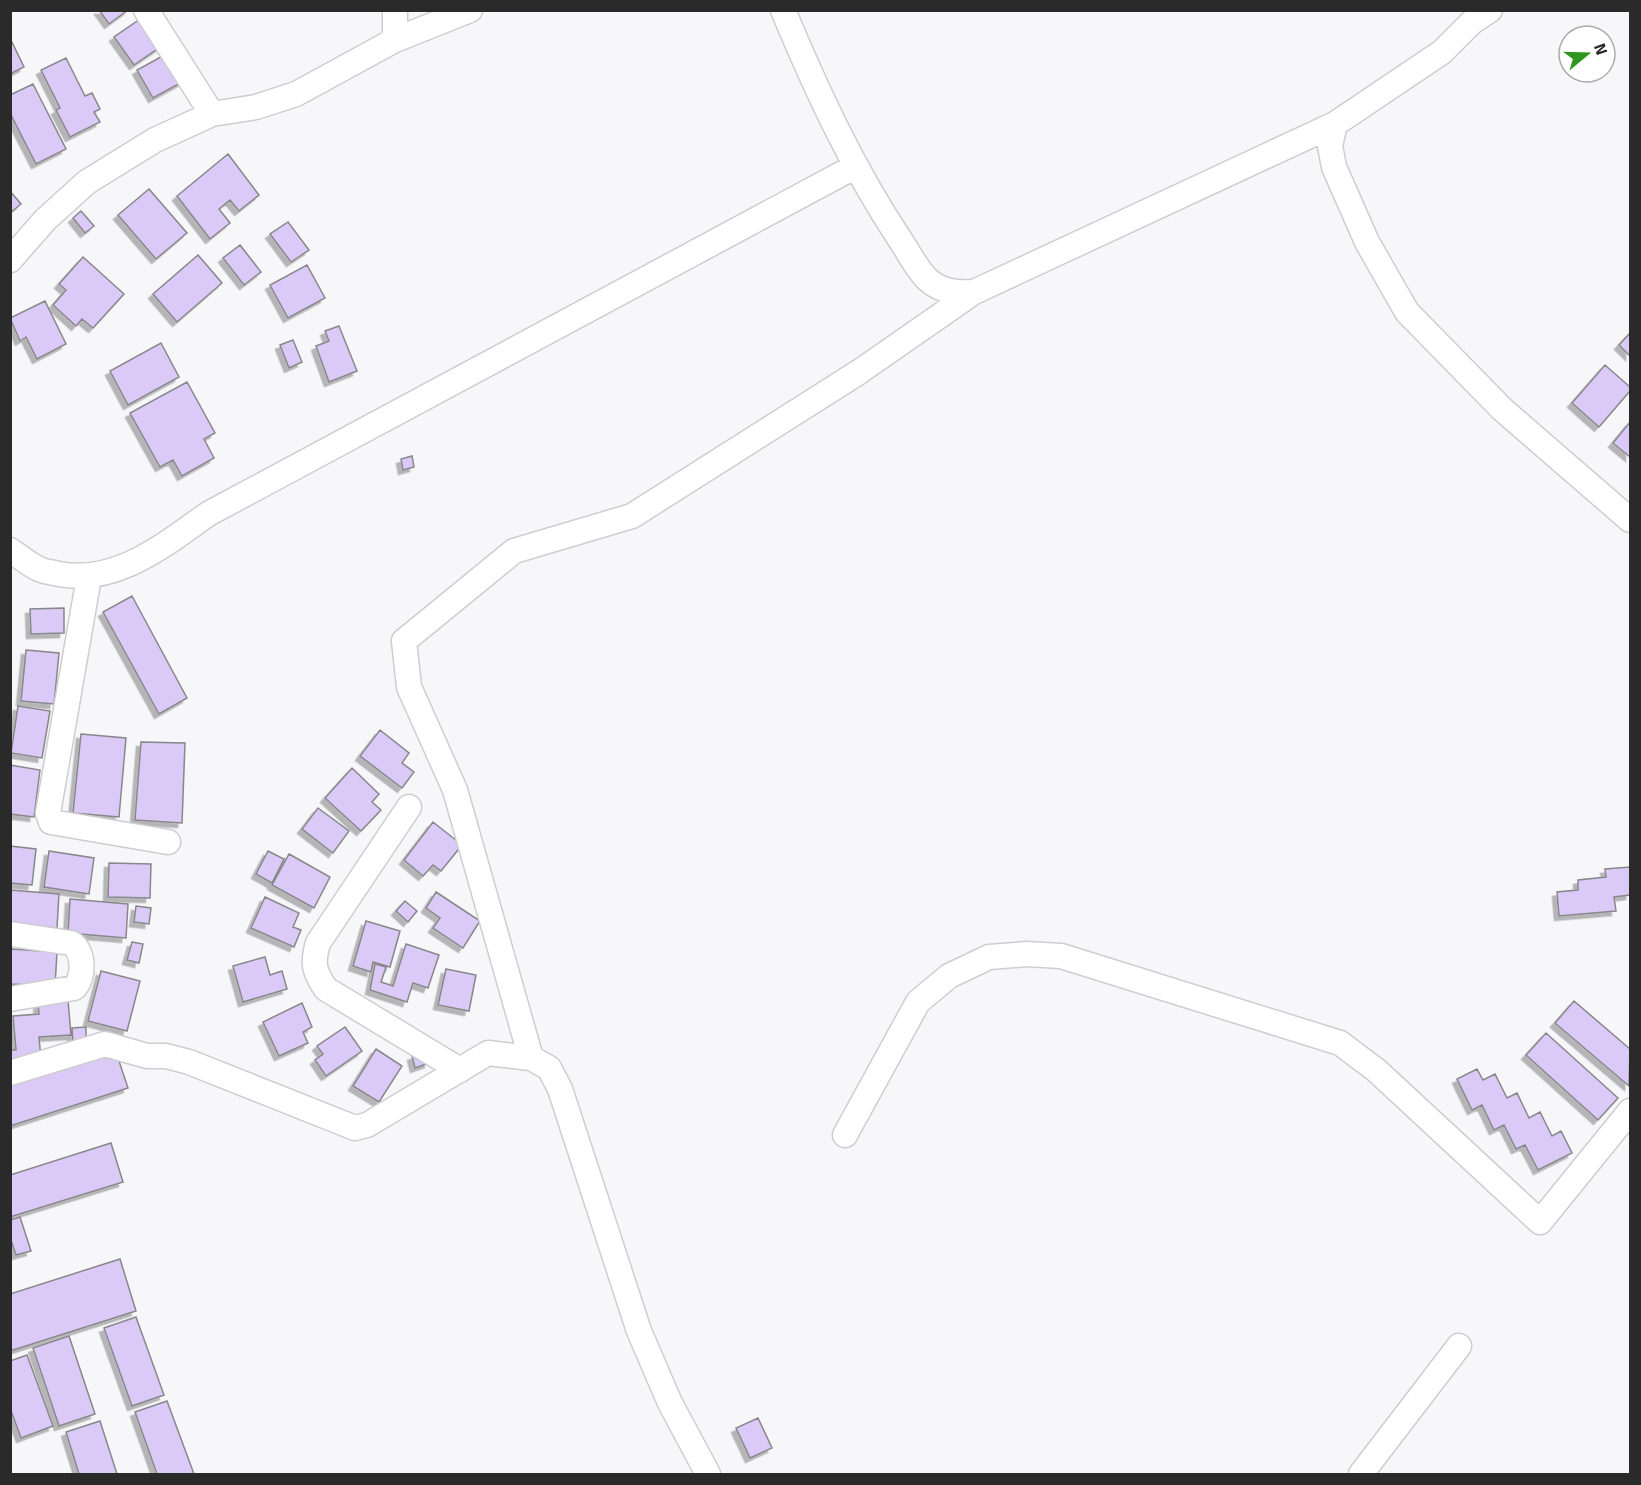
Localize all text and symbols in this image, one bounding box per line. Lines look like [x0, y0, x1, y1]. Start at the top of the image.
north arrow [1557, 24, 1617, 84]
text: N [1589, 41, 1612, 58]

